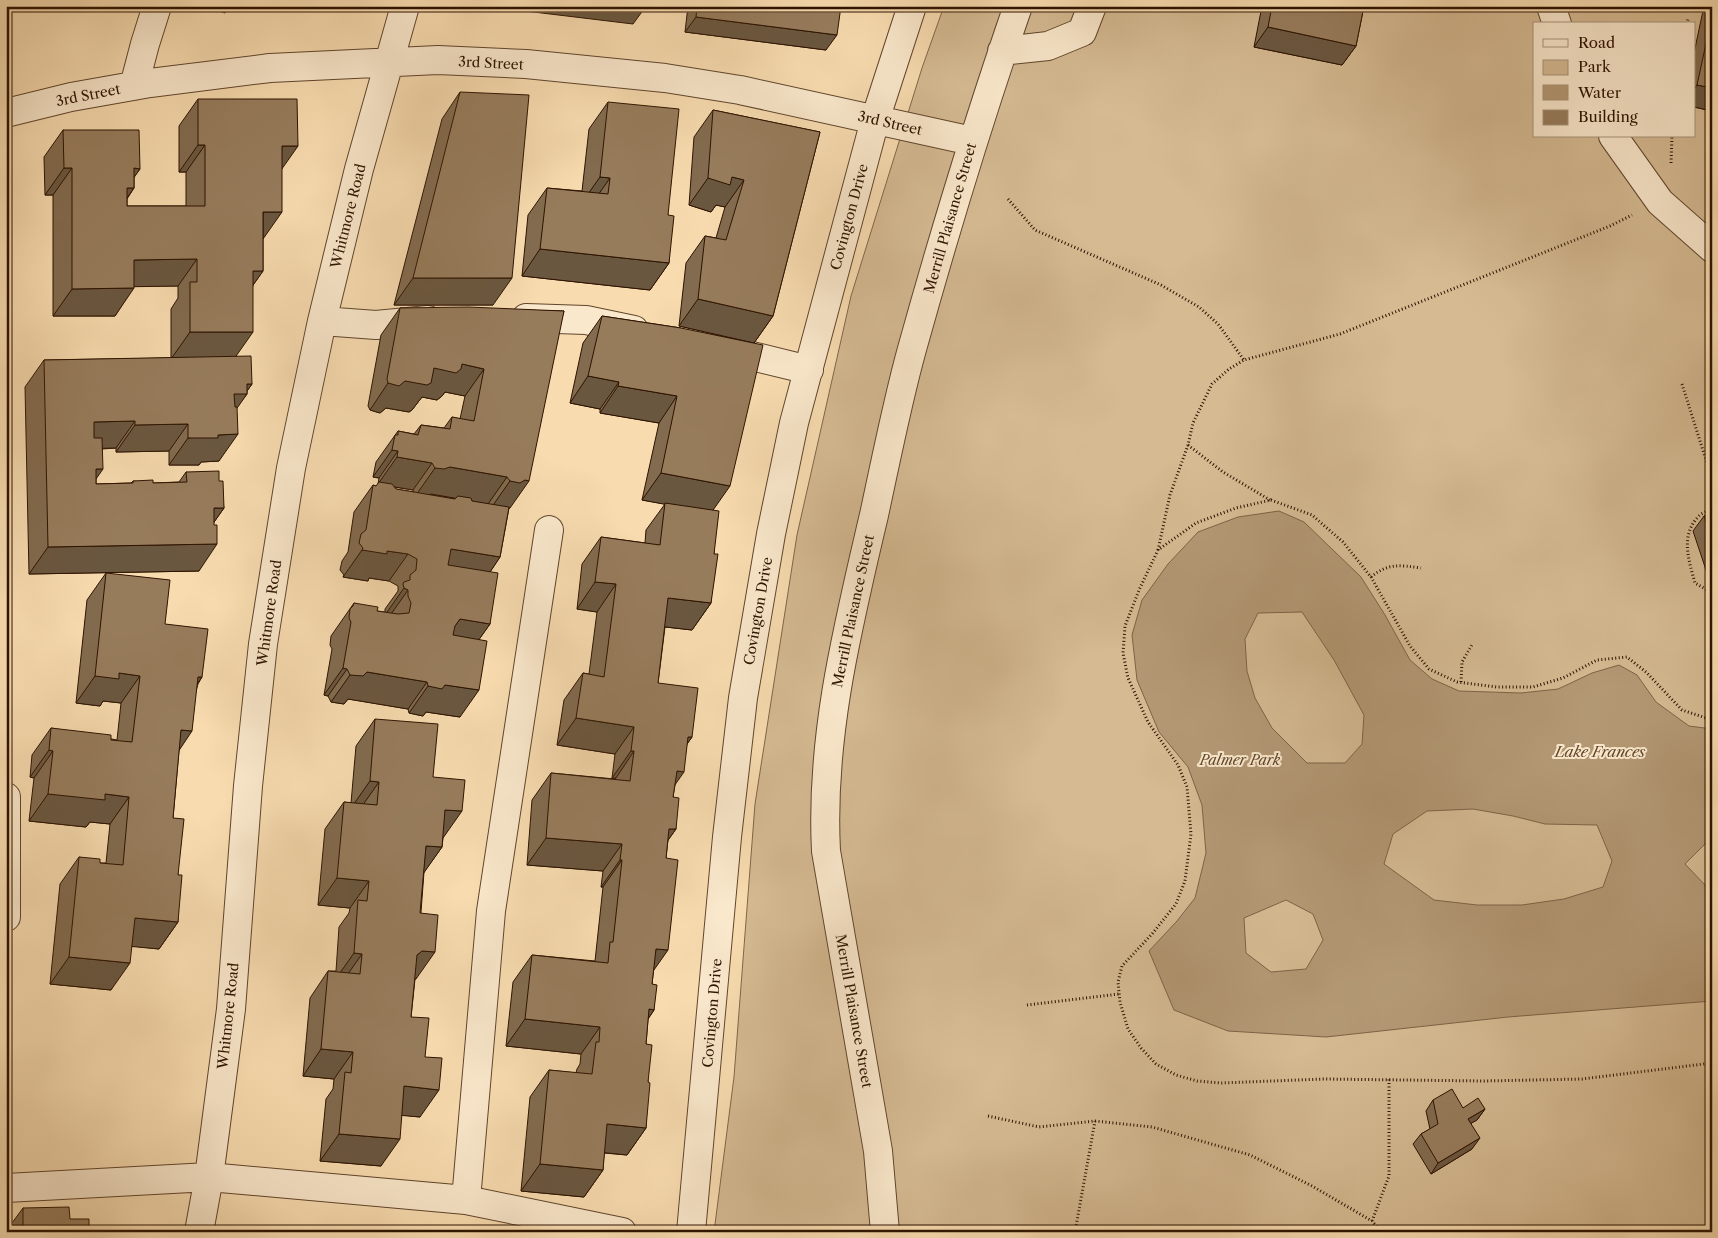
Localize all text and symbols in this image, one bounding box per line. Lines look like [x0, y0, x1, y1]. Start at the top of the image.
legend [1533, 22, 1696, 138]
text: Road [1578, 33, 1615, 52]
street label: 3rd Street [458, 52, 524, 74]
text: Park [1578, 57, 1612, 76]
street label: 3rd Street [54, 80, 122, 110]
text: Water [1577, 83, 1622, 102]
street label: 3rd Street [856, 107, 924, 139]
text: Building [1578, 107, 1638, 126]
street label: Merrill Plaisance Street [920, 141, 980, 295]
street label: Whitmore Road [326, 161, 370, 271]
street label: Covington Drive [826, 162, 872, 272]
street label: Merrill Plaisance Street [828, 533, 878, 689]
street label: Covington Drive [740, 555, 776, 666]
street label: Whitmore Road [252, 558, 285, 668]
water label: Lake Frances [1554, 742, 1646, 761]
park label: Palmer Park [1199, 751, 1281, 769]
street label: Merrill Plaisance Street [832, 933, 876, 1089]
street label: Covington Drive [698, 958, 726, 1068]
street label: Whitmore Road [213, 961, 243, 1071]

